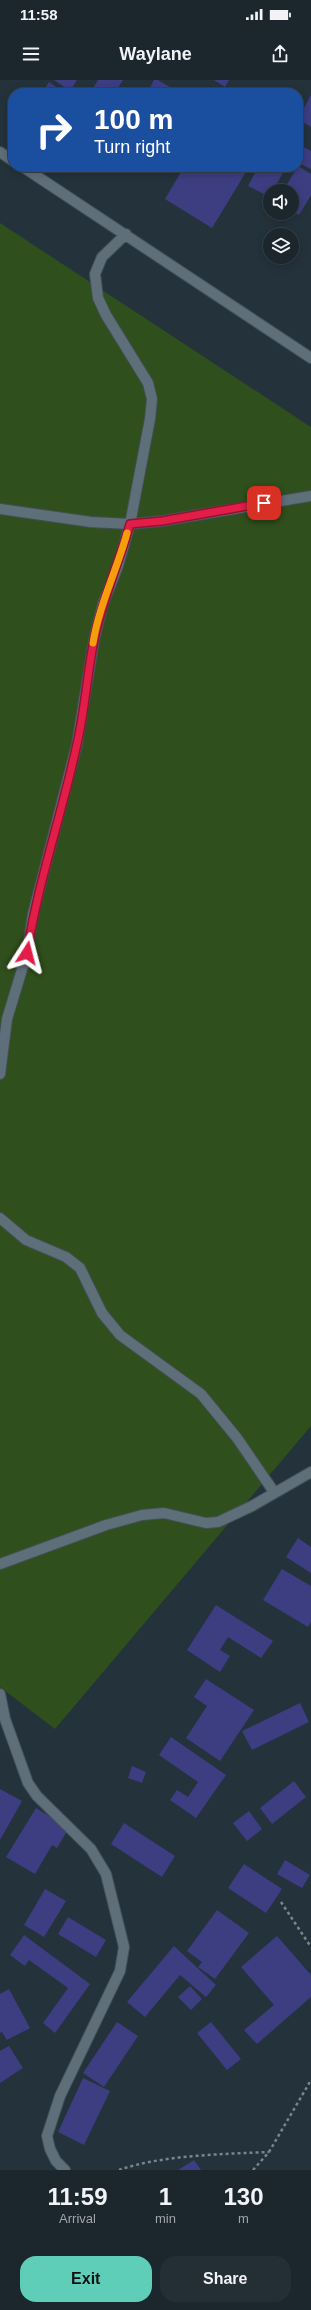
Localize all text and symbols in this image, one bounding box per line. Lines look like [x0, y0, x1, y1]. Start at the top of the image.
text: 11:58 [20, 6, 58, 23]
icon: menu [20, 43, 42, 65]
icon: share [269, 43, 291, 65]
text: Waylane [119, 44, 192, 64]
icon: right [28, 104, 80, 156]
text: 100 m [94, 104, 173, 135]
text: Turn right [94, 137, 170, 157]
map controls [263, 184, 299, 264]
button: sound [263, 184, 299, 220]
button: layers [263, 228, 299, 264]
pin [247, 486, 281, 520]
icon: arrive [253, 492, 275, 514]
position arrow [6, 932, 48, 974]
text: 11:59 [47, 2183, 108, 2210]
text: 1 [159, 2183, 172, 2210]
text: 130 [223, 2183, 264, 2210]
text: Arrival [59, 2211, 96, 2226]
text: min [155, 2211, 176, 2226]
text: m [238, 2211, 249, 2226]
button: Exit [20, 2256, 152, 2302]
button: Share [160, 2256, 291, 2302]

